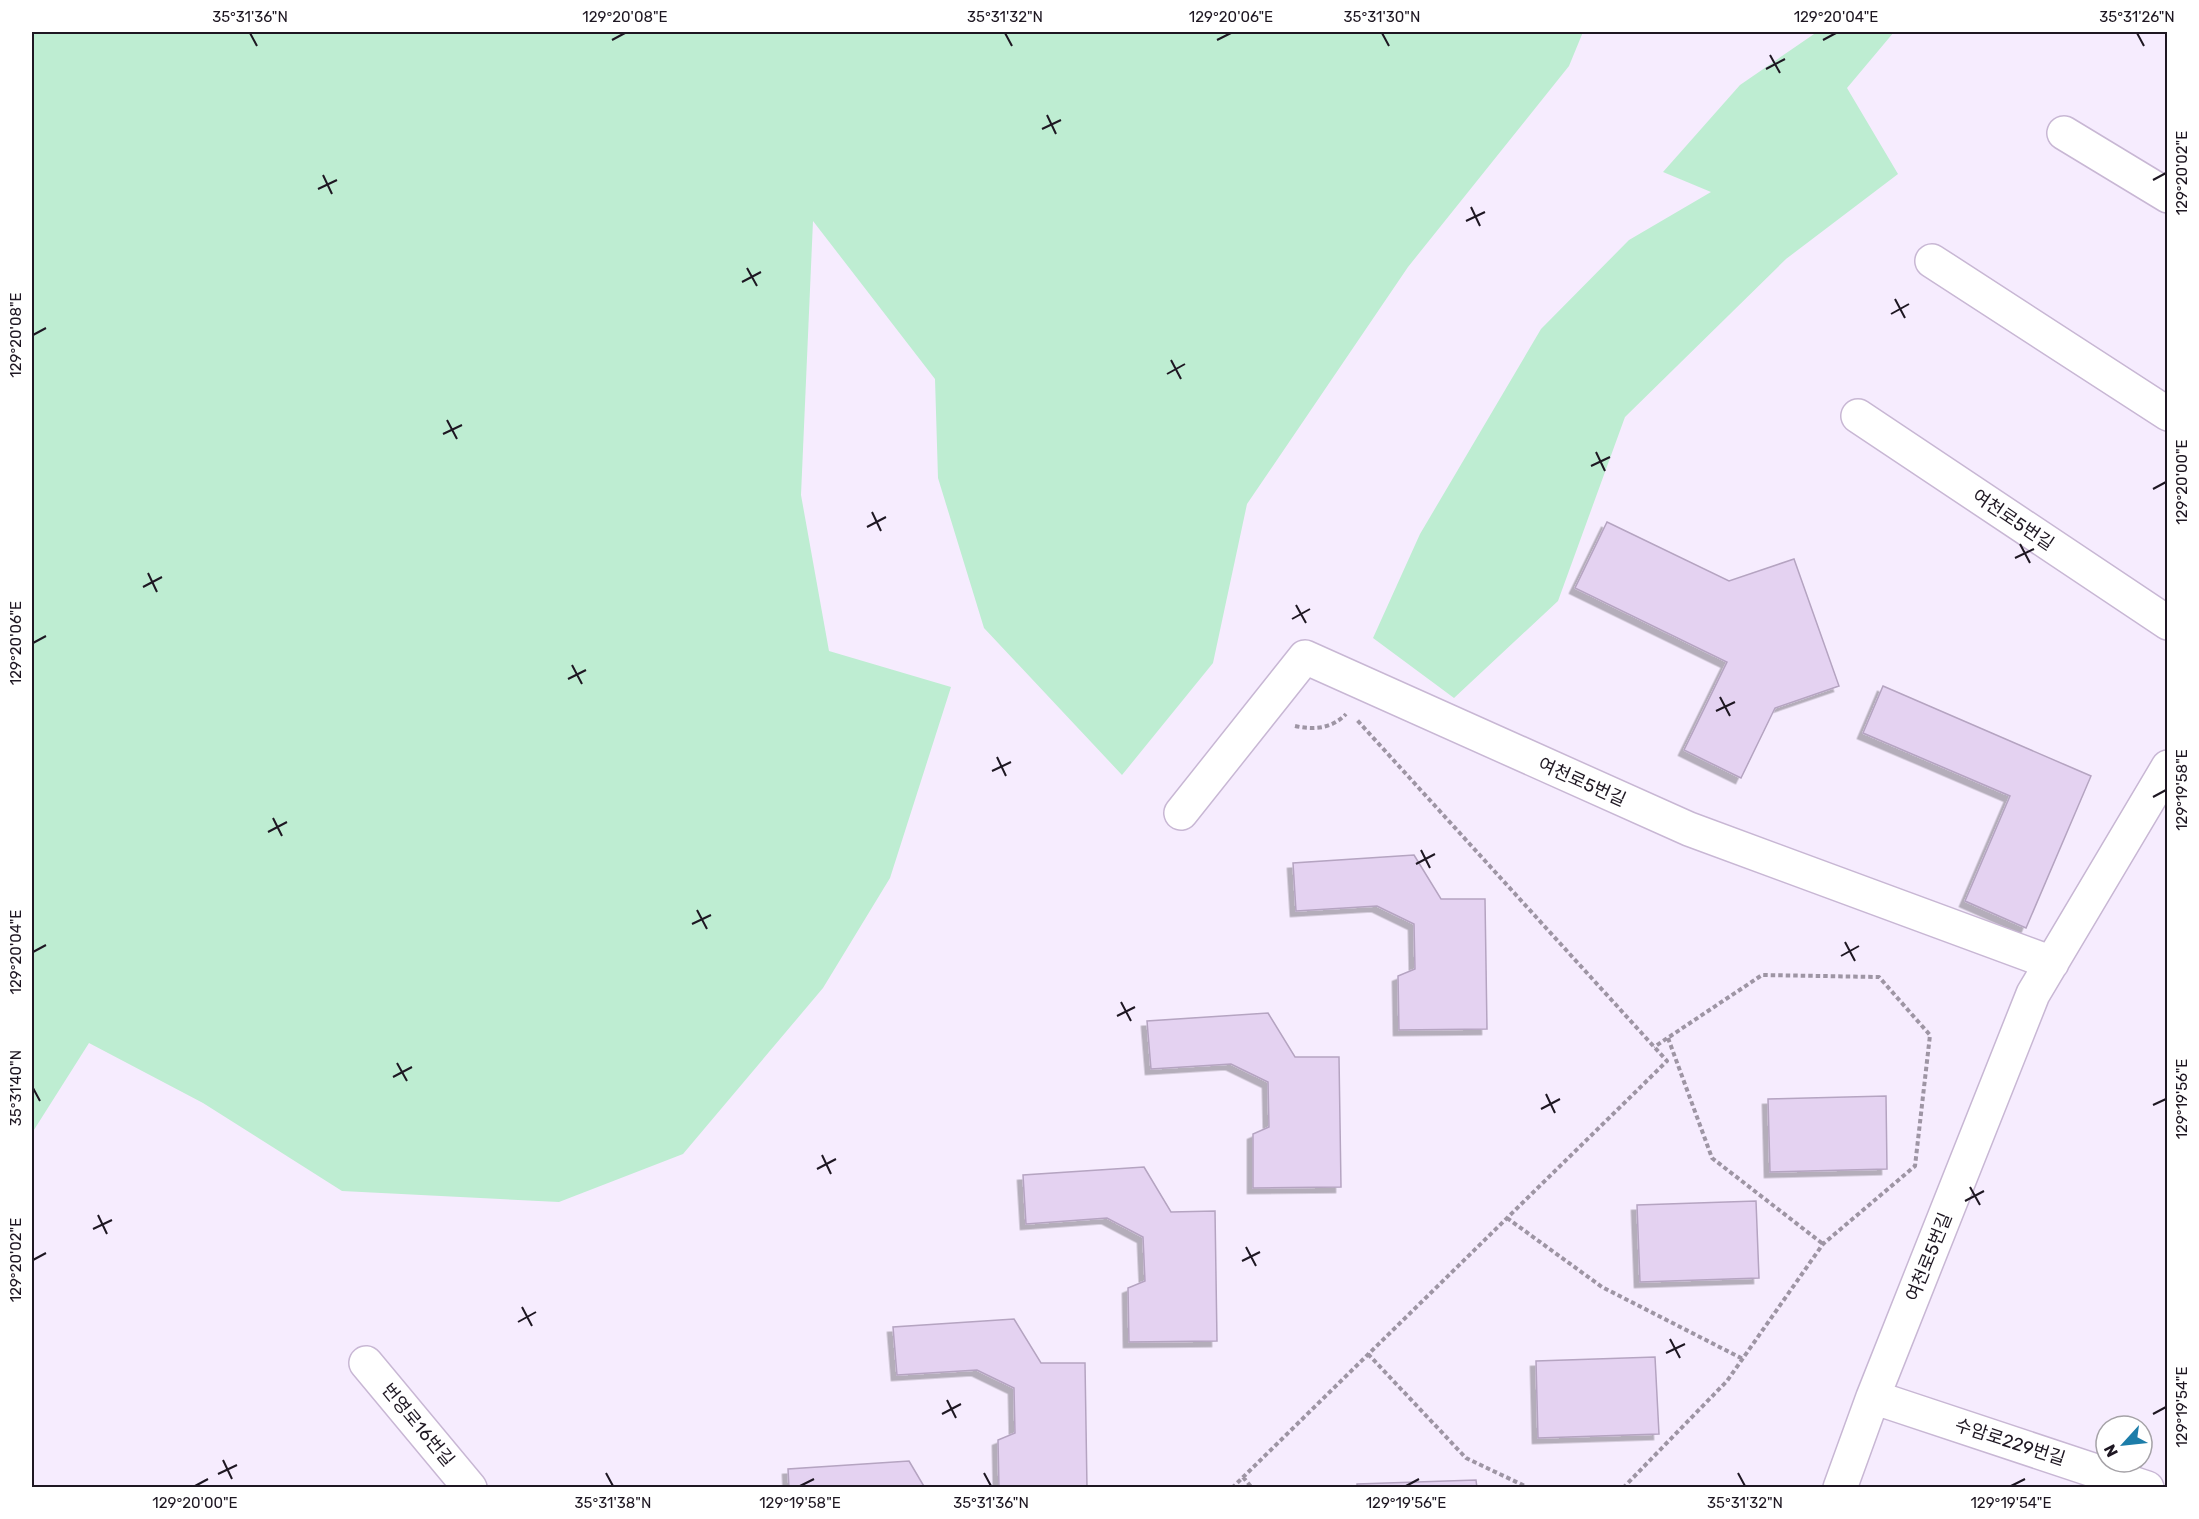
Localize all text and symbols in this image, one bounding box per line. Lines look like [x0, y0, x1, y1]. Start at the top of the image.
text: 35°31'36"N [212, 8, 288, 26]
text: 129°20'08"E [582, 8, 668, 26]
text: 35°31'32"N [967, 8, 1043, 26]
text: 129°20'06"E [1189, 8, 1273, 26]
text: 35°31'30"N [1344, 8, 1420, 26]
text: 129°20'04"E [1794, 8, 1878, 26]
text: 35°31'26"N [2099, 8, 2175, 26]
text: 129°20'02"E [2173, 131, 2191, 215]
text: 129°20'08"E [7, 292, 25, 378]
text: 129°20'00"E [2173, 439, 2191, 525]
street label: 여천로5번길 [1968, 485, 2058, 555]
text: 129°20'06"E [7, 601, 25, 685]
text: 129°19'58"E [2173, 749, 2191, 831]
street label: 여천로5번길 [1535, 753, 1629, 811]
text: 129°20'04"E [7, 910, 25, 994]
text: 35°31'40"N [7, 1050, 25, 1126]
text: 129°19'56"E [2173, 1059, 2191, 1139]
street label: 여천로5번길 [1901, 1210, 1957, 1304]
text: 129°20'02"E [7, 1218, 25, 1302]
text: 129°19'54"E [2173, 1366, 2191, 1448]
street label: 번영로16번길 [377, 1379, 459, 1471]
street label: 수암로229번길 [1952, 1414, 2068, 1470]
north arrow [2094, 1414, 2154, 1474]
text: N [2100, 1441, 2122, 1460]
text: 129°20'00"E [152, 1494, 238, 1512]
text: 35°31'38"N [575, 1494, 651, 1512]
text: 129°19'58"E [759, 1494, 841, 1512]
text: 35°31'36"N [953, 1494, 1029, 1512]
text: 129°19'56"E [1366, 1494, 1446, 1512]
text: 35°31'32"N [1707, 1494, 1783, 1512]
text: 129°19'54"E [1970, 1494, 2052, 1512]

